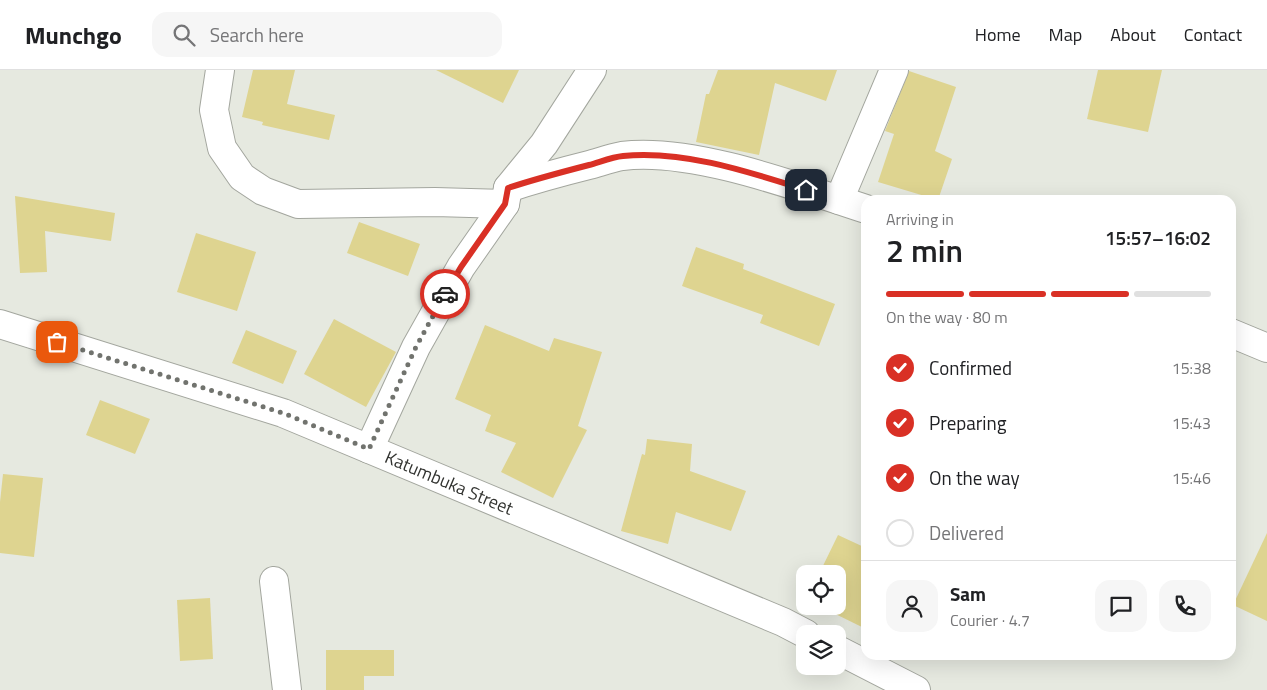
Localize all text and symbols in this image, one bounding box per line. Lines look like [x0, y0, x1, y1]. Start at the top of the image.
search box [152, 12, 502, 57]
text: Munchgo [25, 17, 122, 53]
text: Search here [210, 20, 304, 49]
icon: search [170, 21, 198, 49]
text: Home [975, 21, 1021, 48]
text: Map [1049, 21, 1082, 48]
text: About [1110, 21, 1156, 48]
text: Contact [1184, 21, 1242, 48]
pin [785, 169, 827, 211]
icon: home [792, 176, 820, 204]
text: Arriving in [886, 207, 954, 231]
text: 15:57–16:02 [1105, 223, 1211, 252]
text: 2 min [886, 226, 963, 274]
courier [420, 269, 470, 319]
icon: car [431, 280, 459, 308]
text: On the way · 80 m [886, 305, 1008, 329]
pin [36, 321, 78, 363]
icon: bag [43, 328, 71, 356]
text: Confirmed [929, 353, 1012, 382]
icon: check [886, 354, 914, 382]
text: 15:38 [1172, 356, 1211, 380]
text: Preparing [929, 408, 1006, 437]
icon: check [886, 409, 914, 437]
text: 15:43 [1172, 411, 1211, 435]
street label: Katumbuka Street [381, 443, 518, 522]
text: On the way [929, 463, 1020, 492]
icon: check [886, 464, 914, 492]
text: 15:46 [1172, 466, 1211, 490]
text: Delivered [929, 518, 1004, 547]
map controls [796, 565, 846, 675]
button: locate [796, 565, 846, 615]
text: Sam [950, 579, 986, 608]
button: person [886, 580, 938, 632]
button: chat [1095, 580, 1147, 632]
button: phone [1159, 580, 1211, 632]
text: Courier · 4.7 [950, 608, 1030, 632]
button: layers [796, 625, 846, 675]

